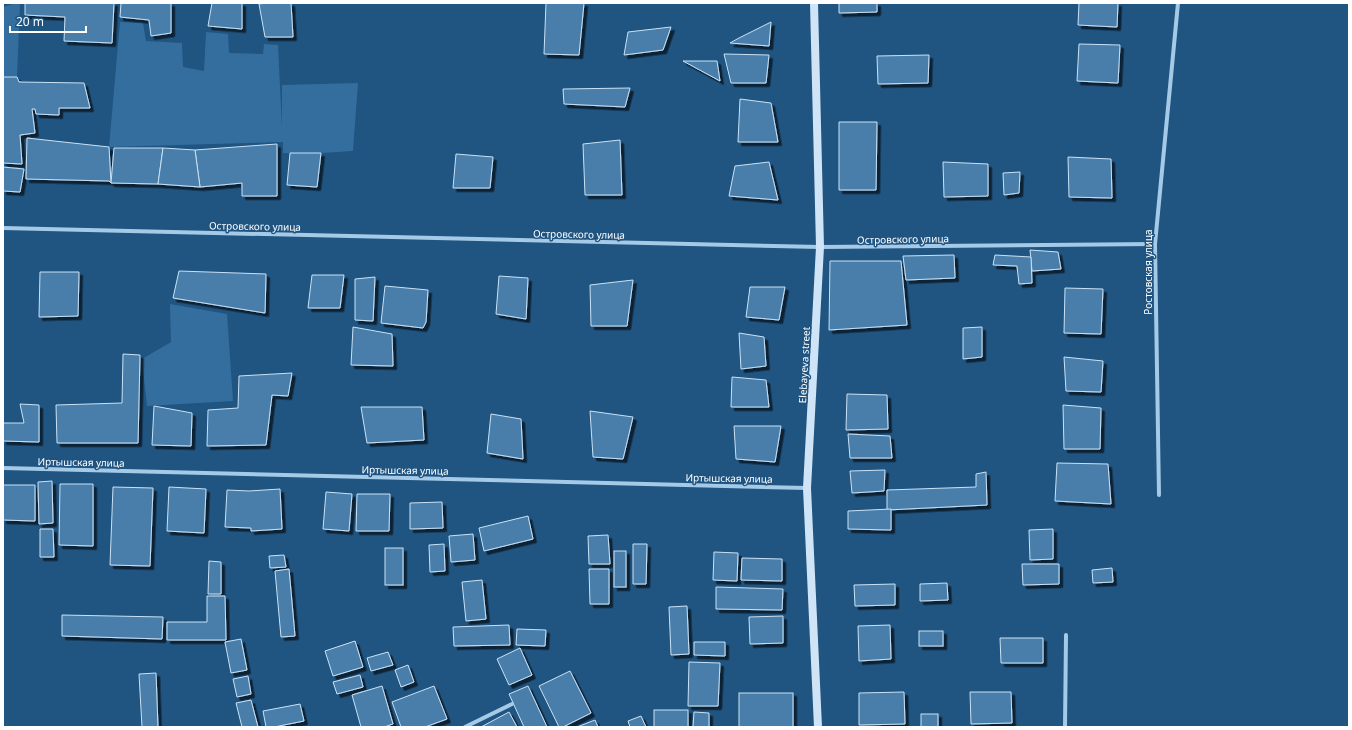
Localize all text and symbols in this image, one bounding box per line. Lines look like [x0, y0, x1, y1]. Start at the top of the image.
scale bar [10, 8, 86, 34]
text: 20 m [16, 13, 44, 30]
street label: Островского улица [209, 218, 301, 234]
street label: Островского улица [533, 226, 625, 242]
street label: Ростовская улица [1141, 229, 1155, 315]
street label: Островского улица [857, 231, 949, 247]
street label: Elebayeva street [795, 326, 813, 404]
street label: Иртышская улица [37, 454, 125, 470]
street label: Иртышская улица [361, 462, 449, 478]
street label: Иртышская улица [685, 470, 773, 486]

